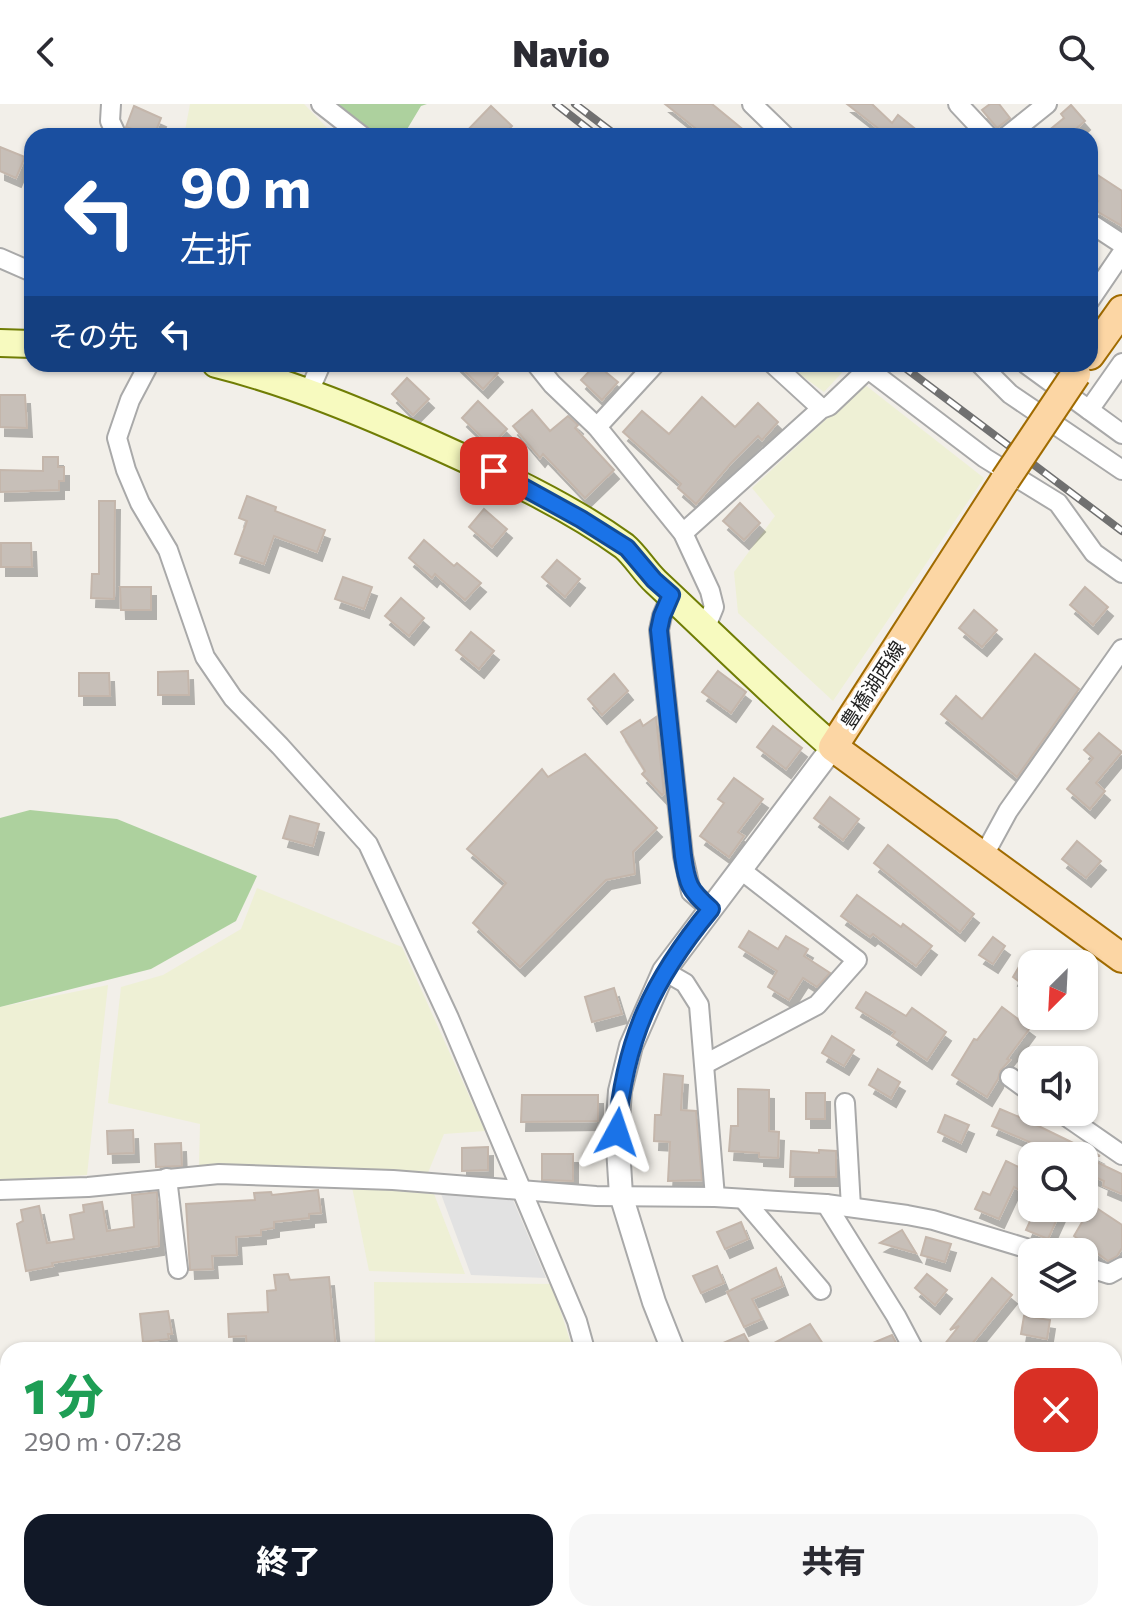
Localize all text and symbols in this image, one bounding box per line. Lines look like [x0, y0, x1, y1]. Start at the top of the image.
icon: back [24, 30, 68, 74]
text: Navio [512, 30, 610, 74]
icon: search [1054, 30, 1098, 74]
text: 90 m [180, 151, 311, 220]
icon: left [48, 160, 152, 264]
text: 左折 [180, 225, 252, 269]
icon: left [154, 312, 198, 356]
text: その先 [48, 316, 138, 353]
pin [460, 437, 528, 505]
icon: arrive [472, 449, 516, 493]
street label: 豊橋湖西線 [835, 636, 909, 733]
north arrow [1018, 950, 1098, 1030]
map controls [1018, 950, 1098, 1318]
button: sound [1018, 1046, 1098, 1126]
position arrow [575, 1090, 659, 1174]
button: search [1018, 1142, 1098, 1222]
button: layers [1018, 1238, 1098, 1318]
text: 1 分 [24, 1365, 104, 1424]
button: close [1014, 1368, 1098, 1452]
text: 290 m · 07:28 [24, 1425, 182, 1456]
button: 終了 [24, 1514, 553, 1606]
button: 共有 [569, 1514, 1098, 1606]

